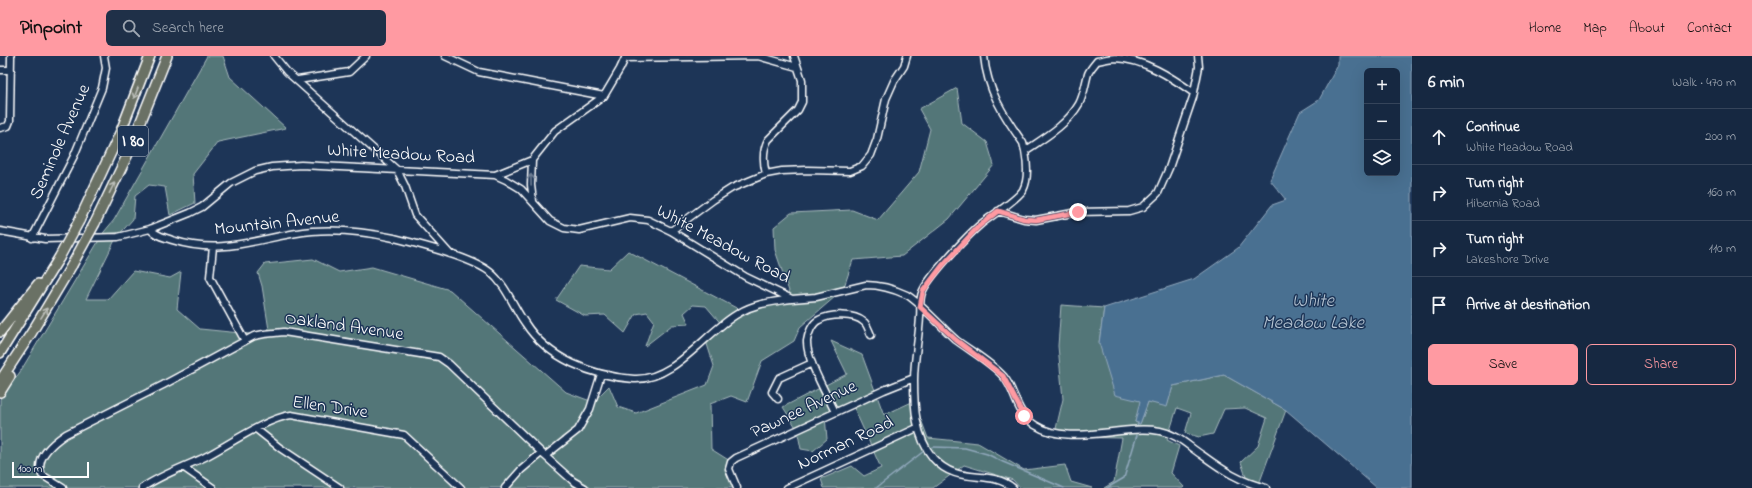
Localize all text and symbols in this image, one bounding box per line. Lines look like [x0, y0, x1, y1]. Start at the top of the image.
search box [106, 10, 386, 46]
text: Pinpoint [20, 15, 82, 42]
icon: search [120, 17, 142, 39]
text: Search here [152, 17, 224, 39]
text: Home [1529, 18, 1561, 39]
text: Map [1583, 18, 1607, 39]
text: About [1629, 18, 1665, 39]
text: Contact [1687, 18, 1732, 39]
map controls [1364, 68, 1400, 176]
button: + [1364, 68, 1400, 104]
text: 6 min [1428, 70, 1464, 95]
text: Walk · 470 m [1672, 73, 1736, 92]
street label: Seminole Avenue [24, 79, 98, 204]
one-way arrow [132, 86, 140, 98]
button: − [1364, 104, 1400, 140]
text: Continue [1466, 116, 1520, 138]
road number: I 80 [118, 126, 148, 156]
icon: ahead [1428, 126, 1450, 148]
text: 200 m [1705, 127, 1736, 146]
street label: White Meadow Road [326, 138, 476, 172]
text: White Meadow Road [1466, 138, 1573, 157]
button: layers [1364, 140, 1400, 176]
text: Turn right [1466, 172, 1524, 194]
one-way arrow [527, 174, 535, 187]
icon: right [1428, 182, 1450, 204]
one-way arrow [109, 183, 116, 195]
text: 160 m [1707, 183, 1736, 202]
text: Hibernia Road [1466, 194, 1540, 213]
street label: White Meadow Road [652, 199, 794, 291]
route end [1069, 203, 1087, 221]
street label: Mountain Avenue [213, 204, 342, 243]
text: Turn right [1466, 228, 1524, 250]
icon: right [1428, 238, 1450, 260]
text: 110 m [1709, 239, 1736, 258]
text: Lakeshore Drive [1466, 250, 1549, 269]
water label: White Meadow Lake [1262, 288, 1366, 337]
icon: arrive [1428, 294, 1450, 316]
text: Arrive at destination [1466, 294, 1590, 316]
street label: Oakland Avenue [283, 306, 406, 348]
one-way arrow [41, 307, 49, 319]
button: Save [1428, 344, 1578, 385]
button: Share [1586, 344, 1736, 385]
street label: Pawnee Avenue [747, 374, 862, 446]
street label: Ellen Drive [291, 390, 370, 426]
route start [1015, 407, 1033, 425]
street label: Norman Road [794, 410, 898, 478]
scale bar [12, 460, 89, 479]
text: 100 m [18, 461, 42, 477]

